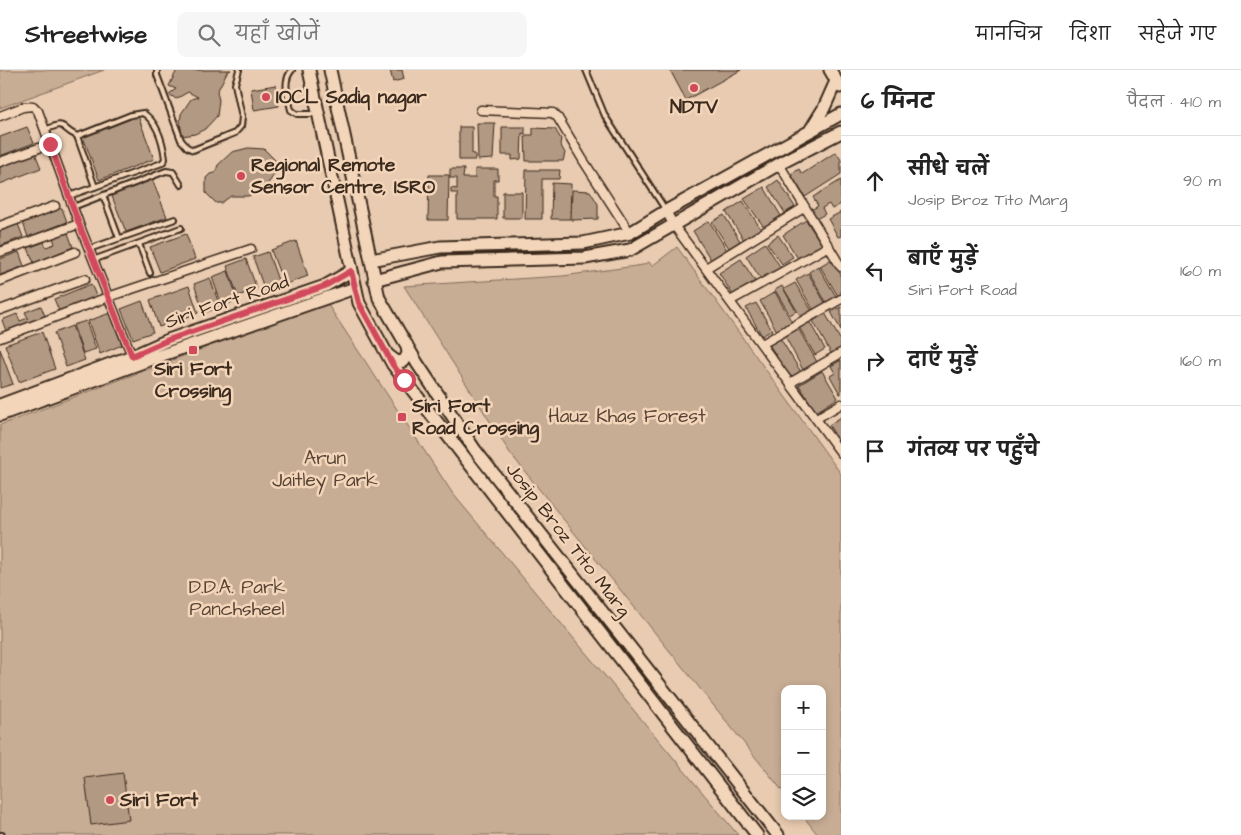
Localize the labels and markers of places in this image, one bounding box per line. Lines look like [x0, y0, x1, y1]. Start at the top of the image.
marker: NDTV [688, 82, 700, 94]
place label: IOCL Sadiq nagar [276, 84, 427, 112]
marker: IOCL Sadiq nagar [260, 91, 272, 103]
place label: NDTV [670, 94, 718, 121]
place label: Regional Remote Sensor Centre, ISRO [250, 152, 436, 201]
marker: Regional Remote Sensor Centre, ISRO [235, 170, 247, 182]
marker: Siri Fort Crossing [187, 344, 199, 356]
place label: Siri Fort Crossing [153, 356, 232, 406]
place label: Siri Fort Road Crossing [411, 393, 539, 443]
marker: Siri Fort Road Crossing [396, 411, 408, 423]
place label: Siri Fort [119, 787, 198, 814]
marker: Siri Fort [104, 794, 116, 806]

